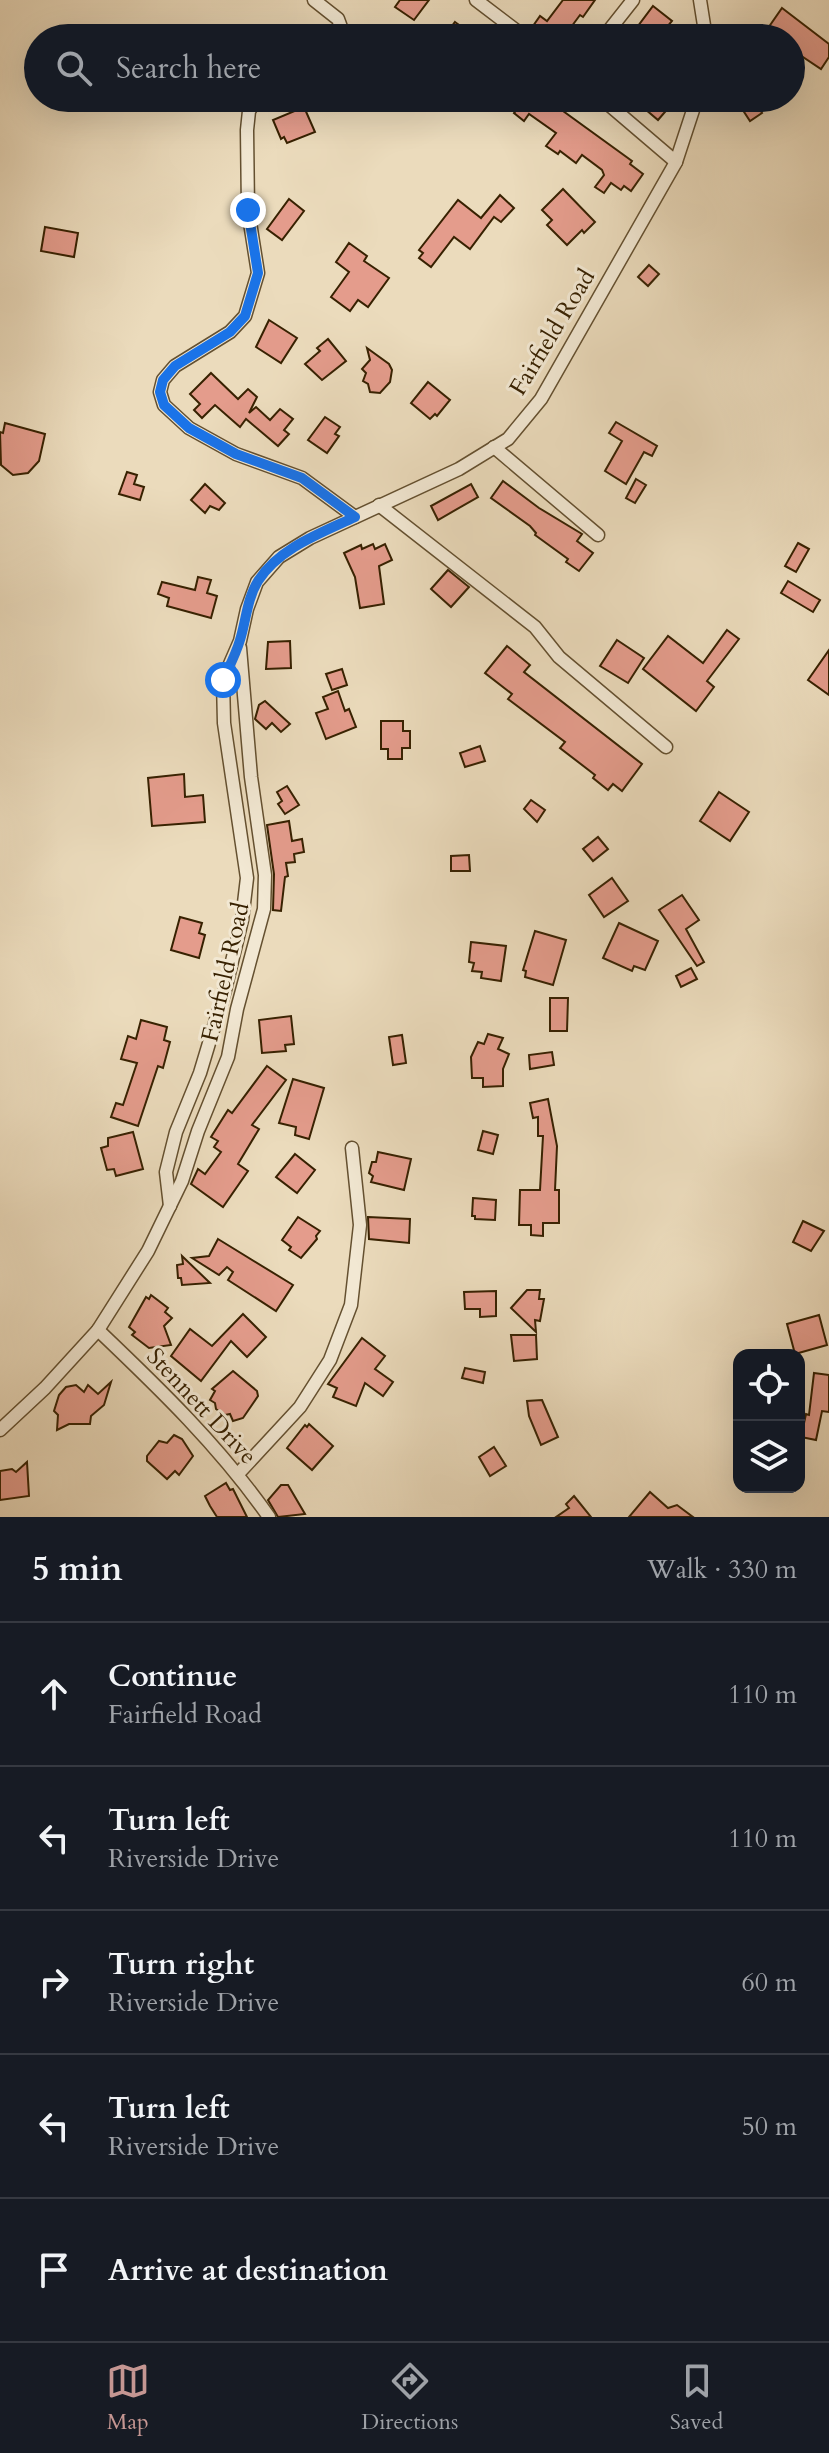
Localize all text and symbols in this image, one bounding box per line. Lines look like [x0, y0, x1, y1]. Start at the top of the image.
search box [24, 24, 805, 112]
icon: search [52, 46, 96, 90]
text: Search here [116, 48, 261, 89]
route end [230, 192, 266, 228]
street label: Fairfield Road [502, 263, 603, 402]
route start [205, 662, 241, 698]
street label: Fairfield Road [193, 899, 258, 1045]
street label: Stennett Drive [139, 1341, 264, 1472]
map controls [733, 1349, 805, 1493]
button: locate [733, 1349, 805, 1421]
button: layers [733, 1421, 805, 1493]
text: 5 min [32, 1546, 123, 1592]
text: Walk · 330 m [647, 1552, 797, 1587]
text: Continue [108, 1656, 237, 1697]
icon: ahead [32, 1672, 76, 1716]
text: 110 m [728, 1677, 797, 1712]
text: Fairfield Road [108, 1697, 262, 1732]
text: Turn left [108, 1800, 230, 1841]
icon: left [32, 1816, 76, 1860]
text: 110 m [728, 1821, 797, 1856]
text: Riverside Drive [108, 1841, 279, 1876]
text: Turn right [108, 1944, 254, 1985]
icon: right [32, 1960, 76, 2004]
text: 60 m [741, 1965, 797, 2000]
text: Riverside Drive [108, 1985, 279, 2020]
text: Turn left [108, 2088, 230, 2129]
icon: left [32, 2104, 76, 2148]
text: 50 m [741, 2109, 797, 2144]
text: Riverside Drive [108, 2129, 279, 2164]
icon: arrive [32, 2248, 76, 2292]
text: Arrive at destination [108, 2250, 388, 2291]
tab: Map [106, 2359, 150, 2437]
tab: Directions [361, 2359, 458, 2437]
tab: Saved [670, 2359, 723, 2437]

